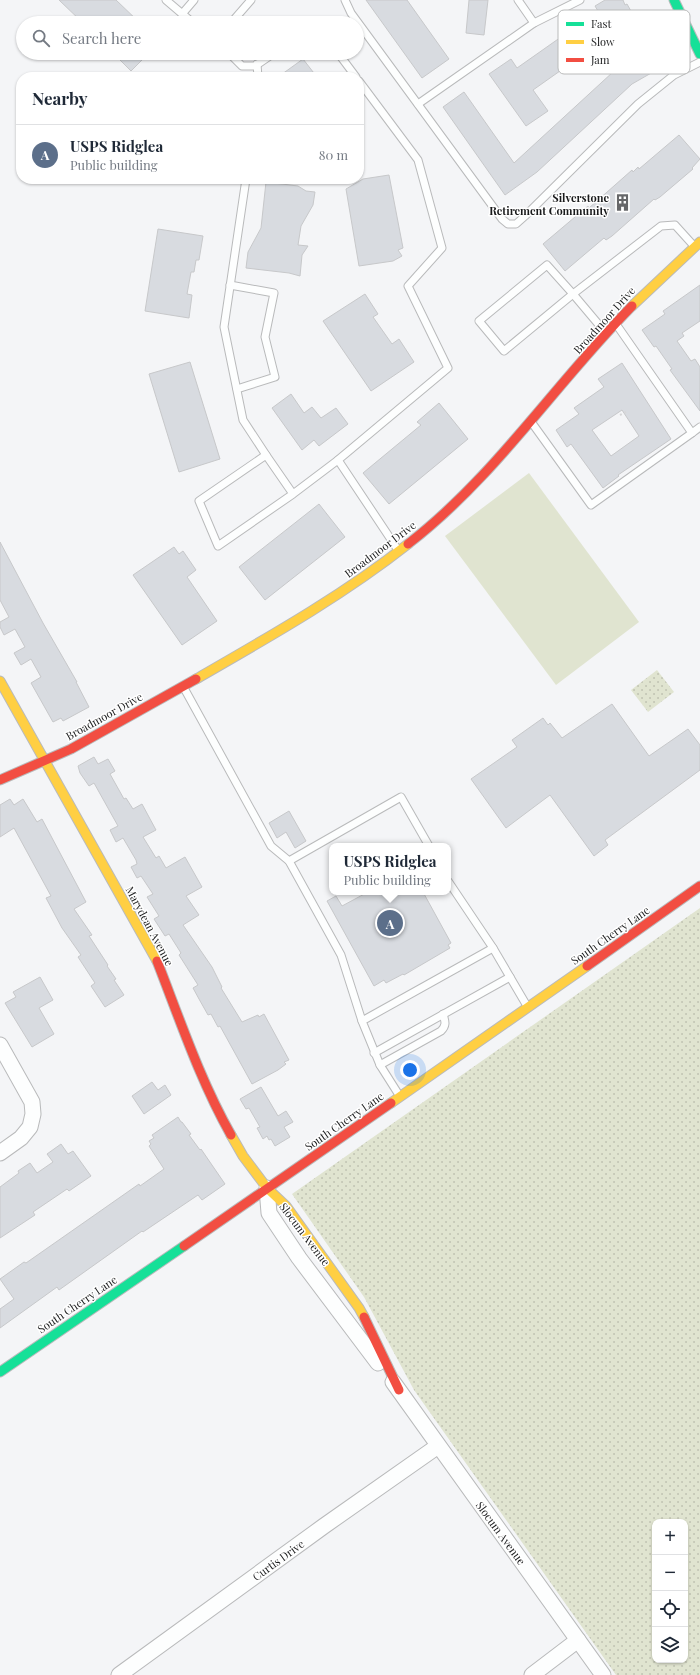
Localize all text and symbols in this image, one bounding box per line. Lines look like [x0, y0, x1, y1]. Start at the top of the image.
legend [558, 10, 690, 74]
search box [16, 16, 364, 60]
text: Fast [591, 16, 611, 31]
icon: search [30, 27, 52, 49]
text: Search here [62, 28, 141, 48]
text: Slow [591, 34, 615, 49]
text: Jam [590, 52, 610, 67]
text: Nearby [32, 87, 87, 109]
text: USPS Ridglea [70, 136, 163, 156]
text: A [41, 146, 49, 163]
text: 80 m [319, 146, 348, 163]
text: Public building [70, 156, 158, 173]
place label: Silverstone Retirement Community [489, 190, 609, 218]
building icon: Silverstone Retirement Community [612, 193, 632, 213]
street label: Broadmoor Drive [570, 283, 638, 357]
street label: Broadmoor Drive [341, 517, 419, 581]
street label: Broadmoor Drive [63, 689, 145, 743]
popup [329, 843, 451, 895]
text: USPS Ridglea [343, 851, 437, 871]
text: Public building [343, 871, 431, 888]
street label: Marydean Avenue [123, 884, 177, 969]
street label: South Cherry Lane [568, 902, 653, 968]
pin: A [377, 908, 403, 938]
your location [400, 1060, 420, 1080]
street label: South Cherry Lane [302, 1088, 387, 1154]
street label: Slocum Avenue [276, 1199, 334, 1269]
street label: South Cherry Lane [34, 1272, 120, 1336]
street label: Slocum Avenue [473, 1498, 529, 1568]
map controls [652, 1519, 688, 1663]
button: + [652, 1519, 688, 1555]
street label: Curtis Drive [249, 1536, 307, 1584]
button: − [652, 1555, 688, 1591]
button: locate [652, 1591, 688, 1627]
button: layers [652, 1627, 688, 1663]

